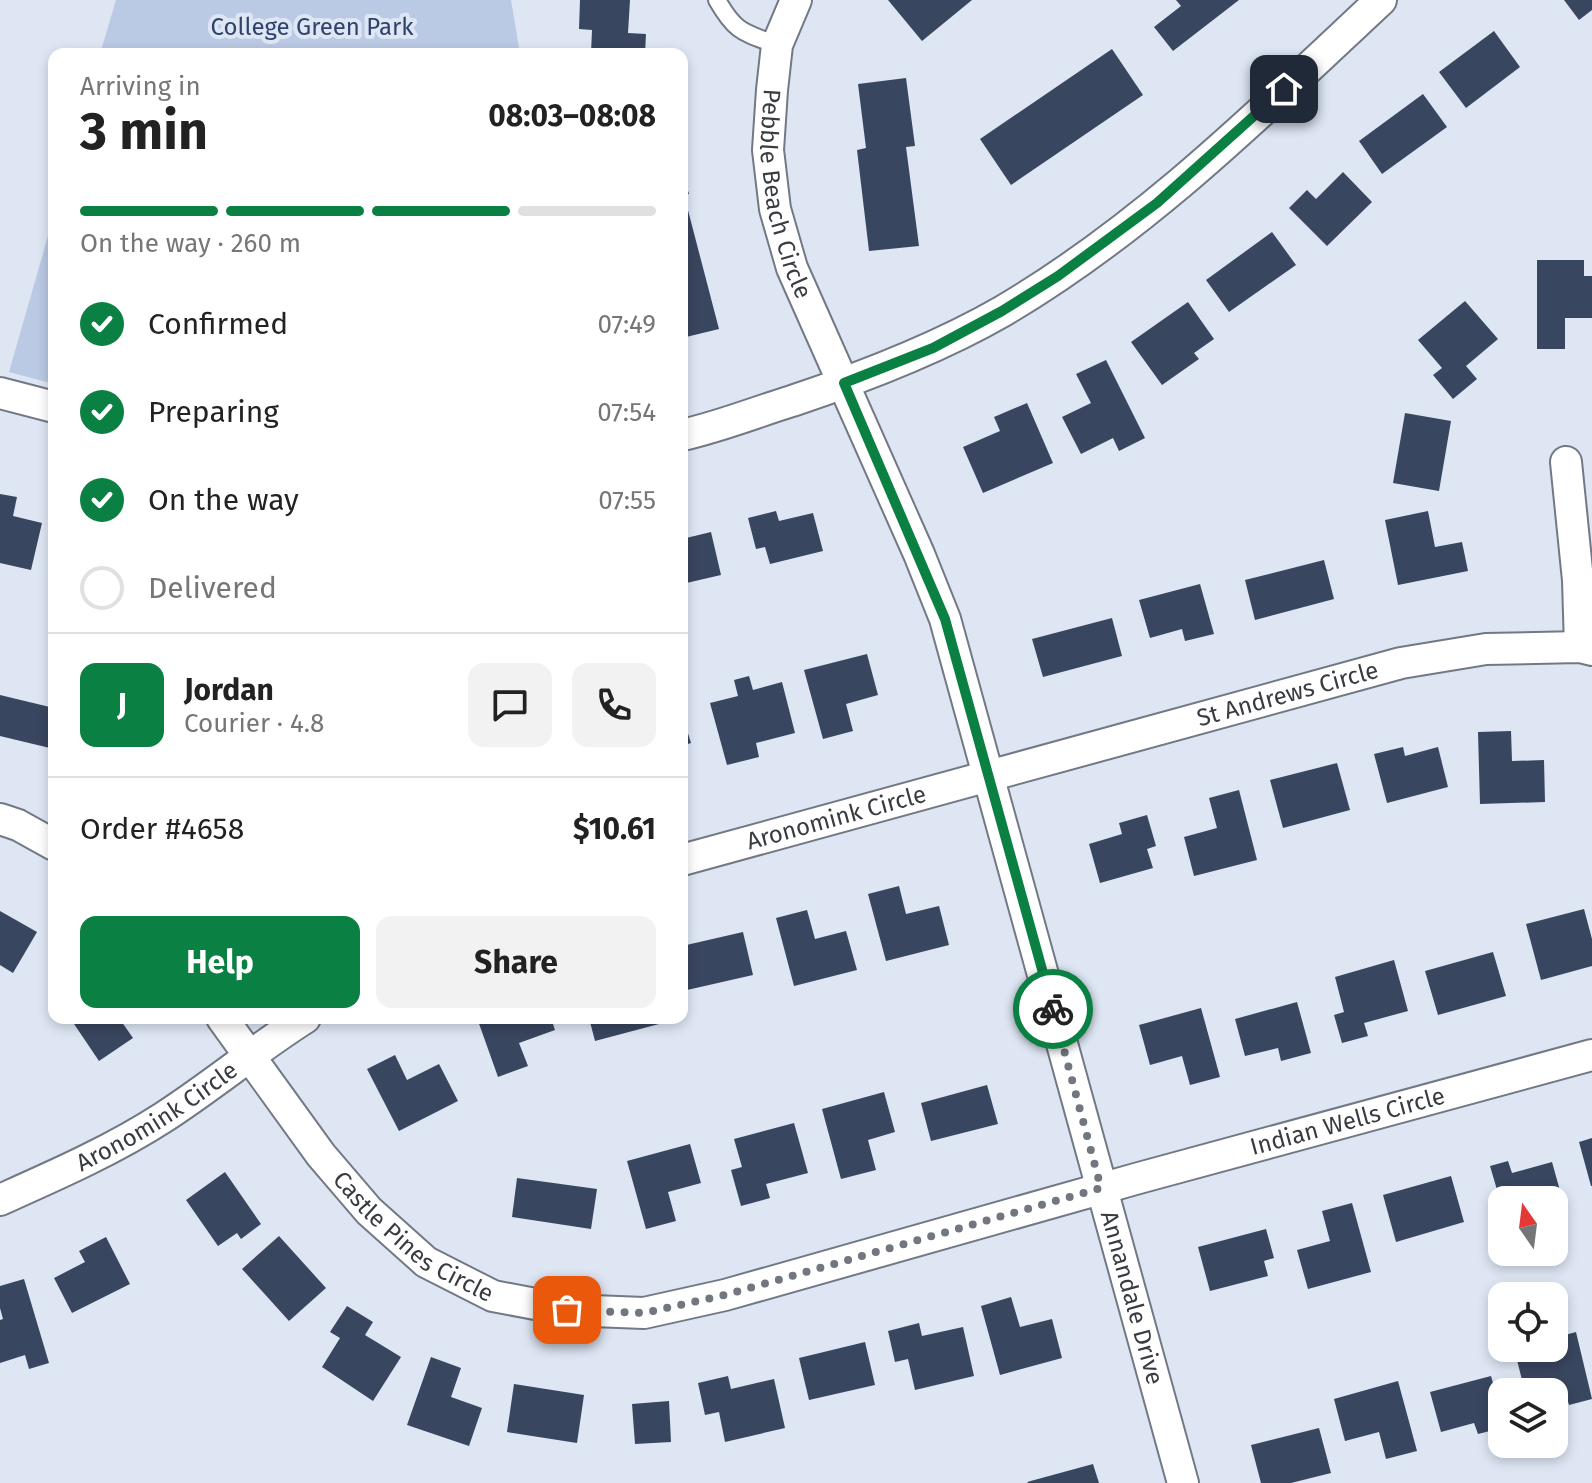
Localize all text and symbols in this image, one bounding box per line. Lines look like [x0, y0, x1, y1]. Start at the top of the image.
park label: College Green Park [210, 13, 414, 41]
pin [1250, 55, 1318, 123]
icon: home [1262, 67, 1306, 111]
text: Arriving in [80, 71, 201, 102]
street label: Pebble Beach Circle [754, 88, 818, 303]
text: 08:03–08:08 [488, 98, 656, 134]
text: 3 min [80, 100, 208, 163]
text: On the way · 260 m [80, 228, 301, 259]
icon: check [80, 302, 124, 346]
text: Confirmed [148, 306, 288, 342]
text: 07:49 [597, 309, 656, 340]
icon: check [80, 390, 124, 434]
text: Preparing [148, 394, 279, 430]
text: 07:54 [597, 397, 656, 428]
icon: check [80, 478, 124, 522]
text: On the way [148, 482, 299, 518]
text: 07:55 [598, 485, 656, 516]
text: Delivered [148, 570, 277, 606]
street label: St Andrews Circle [1194, 656, 1382, 732]
button: chat [468, 663, 552, 747]
button: phone [572, 663, 656, 747]
text: Jordan [184, 672, 274, 708]
text: J [117, 687, 127, 723]
text: Courier · 4.8 [184, 708, 324, 739]
street label: Aronomink Circle [743, 780, 929, 856]
text: Order #4658 [80, 811, 244, 847]
text: $10.61 [573, 811, 656, 847]
button: Help [80, 916, 360, 1008]
button: Share [376, 916, 656, 1008]
courier [1013, 969, 1093, 1049]
icon: bike [1031, 987, 1075, 1031]
street label: Aronomink Circle [72, 1056, 243, 1177]
street label: Indian Wells Circle [1247, 1082, 1448, 1161]
street label: Castle Pines Circle [327, 1166, 498, 1308]
north arrow [1488, 1186, 1568, 1266]
map controls [1488, 1186, 1568, 1458]
street label: Annandale Drive [1095, 1208, 1169, 1388]
pin [533, 1276, 601, 1344]
button: locate [1488, 1282, 1568, 1362]
icon: bag [545, 1288, 589, 1332]
button: layers [1488, 1378, 1568, 1458]

